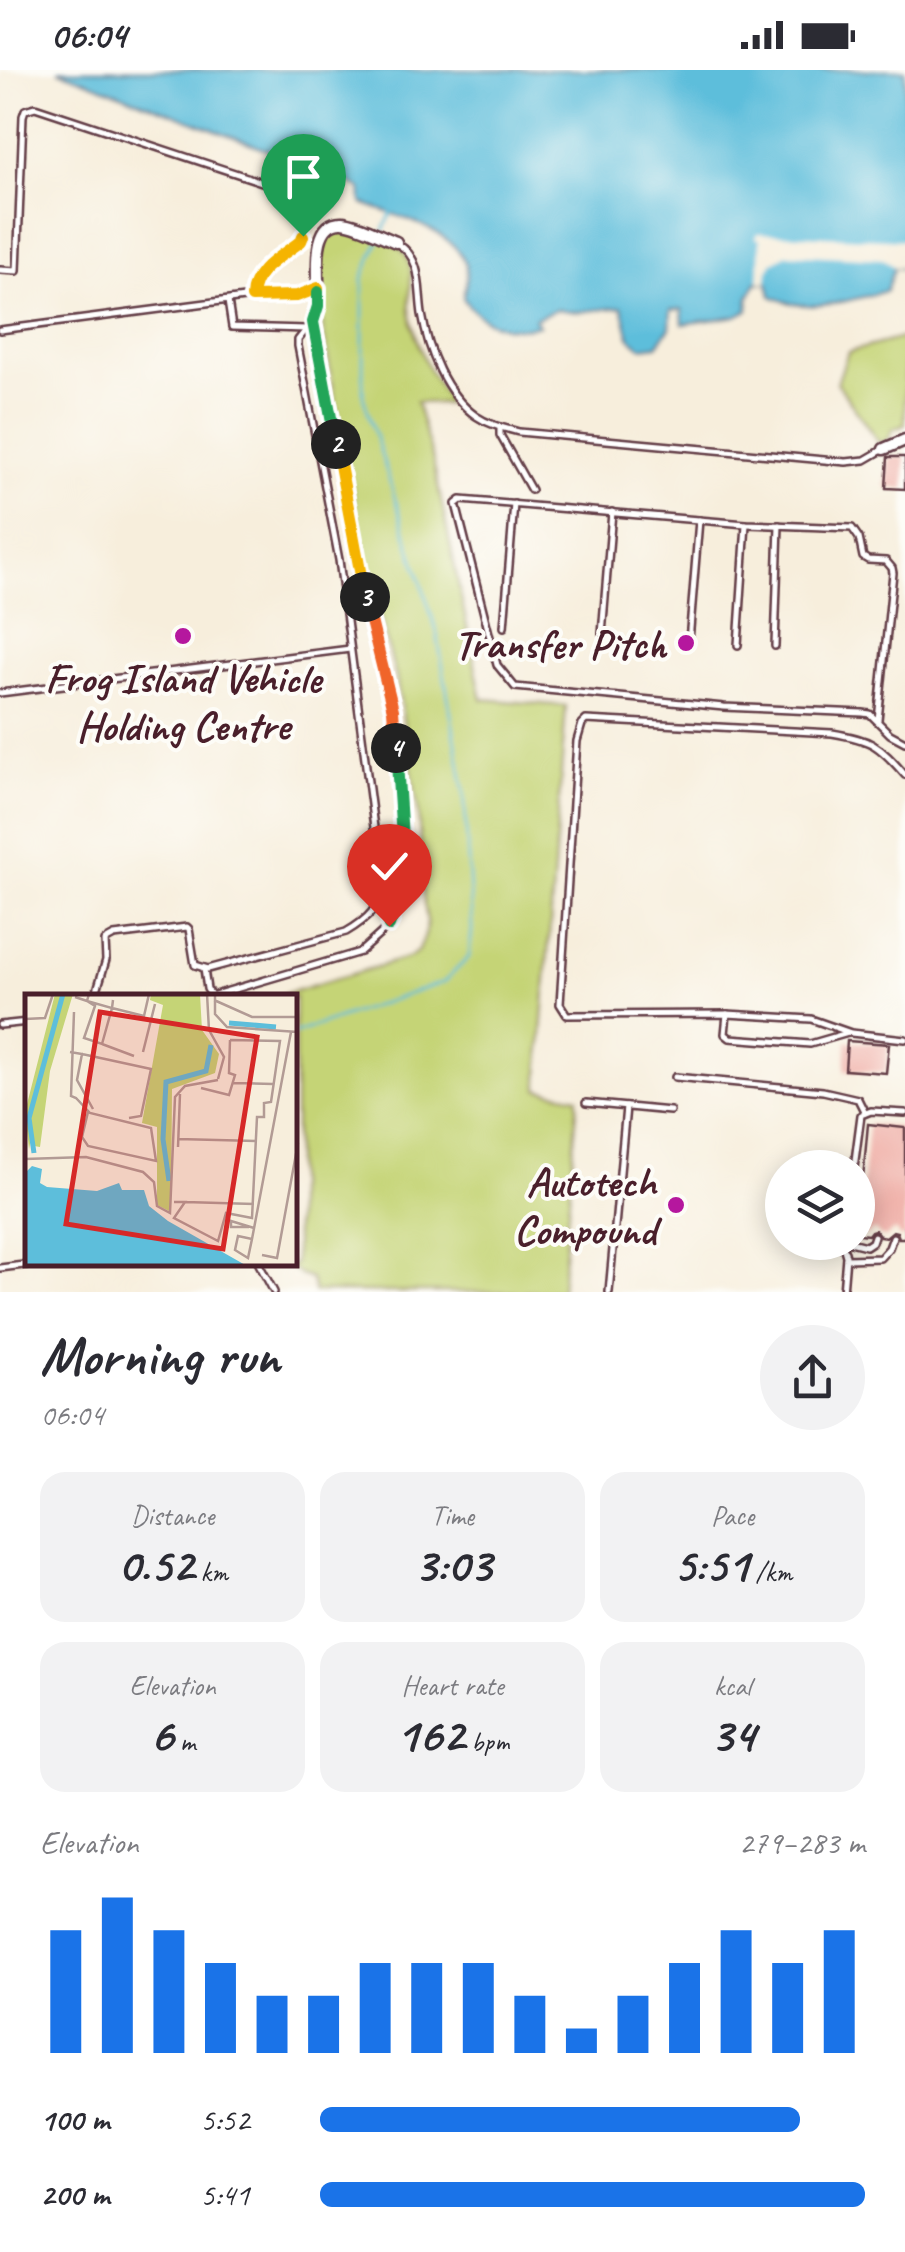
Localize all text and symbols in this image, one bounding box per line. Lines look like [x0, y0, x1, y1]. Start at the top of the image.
text: 06:04 [50, 12, 127, 59]
pin [261, 134, 346, 237]
icon: arrive [276, 149, 331, 204]
pin: 2 [311, 419, 361, 469]
text: 2 [330, 426, 342, 461]
pin: 3 [340, 572, 390, 622]
text: 3 [359, 579, 371, 614]
place label: Transfer Pitch [454, 618, 668, 671]
marker: Frog Island Vehicle Holding Centre [172, 625, 194, 647]
marker: Transfer Pitch [675, 632, 697, 654]
place label: Frog Island Vehicle Holding Centre [45, 652, 324, 753]
pin: 4 [371, 723, 421, 773]
text: 4 [390, 730, 402, 765]
pin [347, 824, 432, 927]
icon: check [362, 839, 417, 894]
inset map [25, 994, 298, 1267]
map controls [765, 1150, 875, 1260]
button: layers [765, 1150, 875, 1260]
place label: Autotech Compound [514, 1156, 663, 1257]
marker: Autotech Compound [665, 1194, 687, 1216]
text: Morning run [40, 1321, 280, 1391]
button: share [760, 1325, 865, 1430]
text: 06:04 [40, 1394, 104, 1435]
text: Distance [131, 1498, 214, 1533]
text: Time [431, 1498, 474, 1533]
text: Pace [711, 1498, 754, 1533]
text: 0.52 [117, 1533, 194, 1596]
text: 3:03 [414, 1533, 491, 1596]
text: 5:51 [673, 1533, 749, 1596]
text: km [194, 1554, 228, 1589]
text: /km [749, 1554, 792, 1589]
text: Elevation [129, 1668, 216, 1703]
text: Heart rate [401, 1668, 504, 1703]
text: kcal [714, 1668, 751, 1703]
text: 6 [149, 1703, 173, 1766]
text: 162 [396, 1703, 464, 1766]
text: 34 [710, 1703, 755, 1766]
text: m [173, 1724, 196, 1759]
text: bpm [464, 1724, 509, 1759]
text: Elevation [40, 1822, 138, 1863]
text: 279–283 m [739, 1822, 865, 1863]
text: 100 m [40, 2099, 109, 2140]
text: 5:52 [200, 2099, 250, 2140]
text: 200 m [40, 2174, 109, 2215]
text: 5:41 [200, 2174, 250, 2215]

